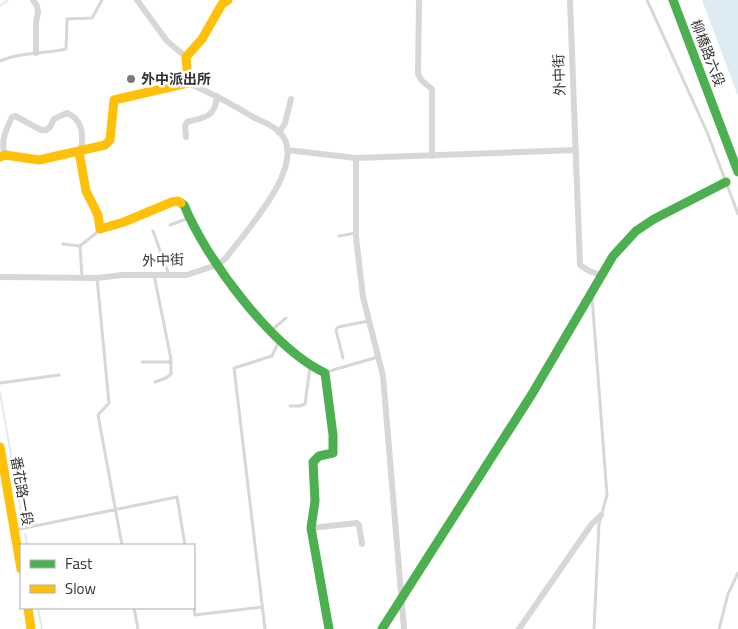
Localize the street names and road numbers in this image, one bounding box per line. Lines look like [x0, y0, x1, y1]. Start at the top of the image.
street label: 柳橋路六段 [686, 16, 731, 89]
street label: 外中街 [547, 54, 570, 96]
street label: 外中街 [142, 248, 184, 271]
street label: 番花路一段 [6, 455, 39, 527]

